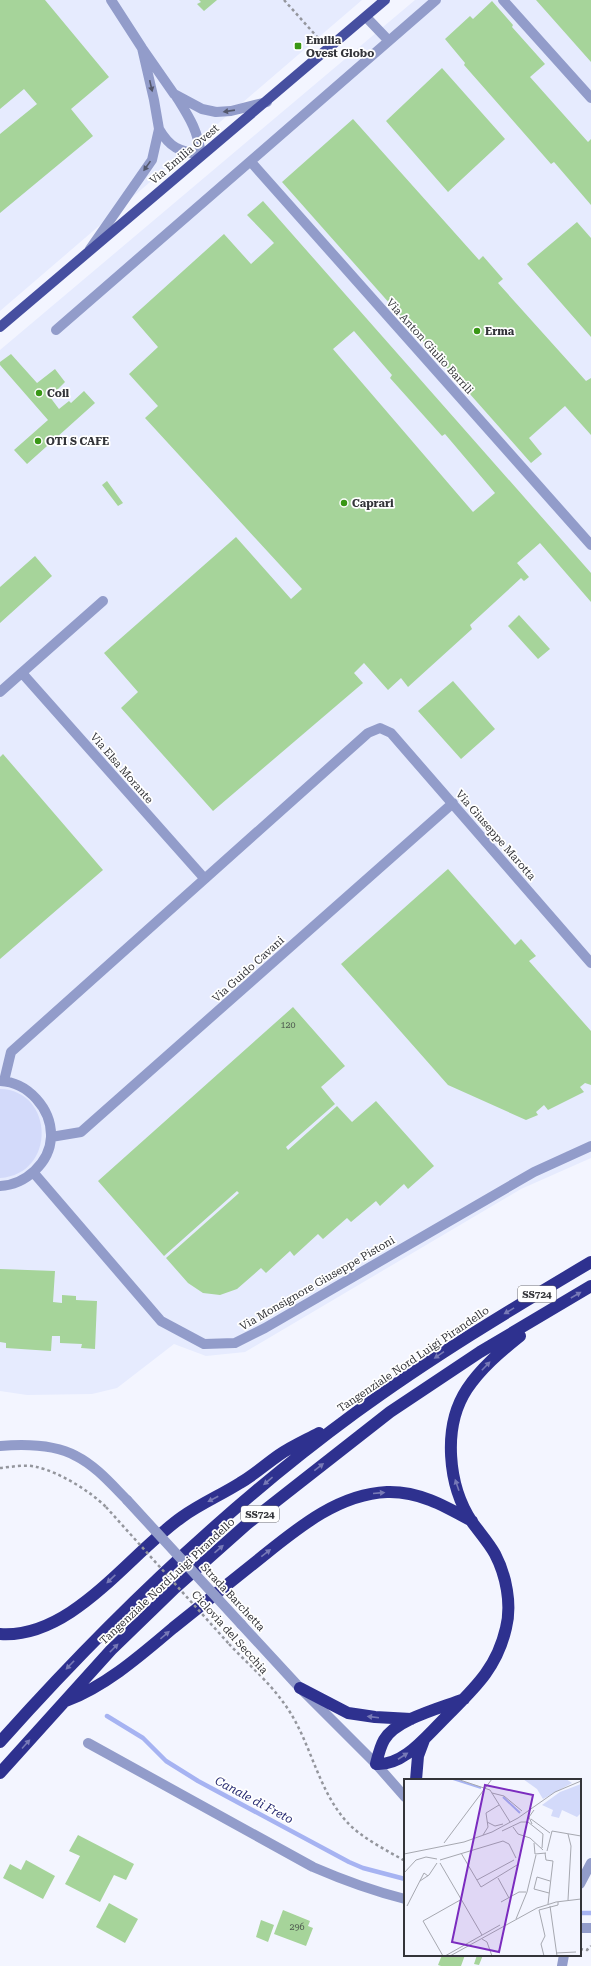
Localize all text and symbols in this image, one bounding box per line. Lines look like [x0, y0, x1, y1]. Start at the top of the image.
place label: Emilia Ovest Globo [306, 34, 374, 60]
marker: Emilia Ovest Globo [293, 41, 303, 51]
one-way arrow [148, 81, 154, 93]
one-way arrow [223, 108, 235, 114]
street label: Via Emilia Ovest [147, 122, 222, 187]
one-way arrow [143, 161, 151, 171]
street label: Via Anton Giulio Barrili [384, 296, 476, 397]
place label: Erma [485, 325, 515, 338]
marker: Erma [472, 326, 482, 336]
place label: Coil [47, 387, 70, 400]
marker: Coil [34, 388, 44, 398]
place label: OTI S CAFE [46, 435, 109, 448]
marker: OTI S CAFE [33, 436, 43, 446]
place label: Caprari [352, 497, 394, 510]
marker: Caprari [339, 498, 349, 508]
street label: Via Elsa Morante [88, 731, 156, 806]
street label: Via Giuseppe Marotta [453, 788, 538, 883]
street label: Via Guido Cavani [210, 933, 287, 1005]
house number: 120 [280, 1020, 296, 1030]
street label: Via Monsignore Giuseppe Pistoni [237, 1233, 397, 1333]
road number: SS724 [518, 1286, 556, 1302]
one-way arrow [570, 1291, 582, 1298]
street label: Tangenziale Nord Luigi Pirandello [335, 1304, 492, 1415]
one-way arrow [503, 1307, 515, 1314]
one-way arrow [434, 1351, 444, 1359]
one-way arrow [481, 1361, 491, 1371]
one-way arrow [314, 1463, 325, 1472]
one-way arrow [262, 1476, 273, 1485]
one-way arrow [453, 1479, 459, 1491]
one-way arrow [373, 1489, 385, 1496]
one-way arrow [207, 1496, 218, 1502]
road number: SS724 [241, 1506, 279, 1522]
street label: Tangenziale Nord Luigi Pirandello [97, 1515, 238, 1647]
one-way arrow [213, 1545, 224, 1554]
one-way arrow [261, 1549, 272, 1557]
street label: Strada Barchetta [198, 1561, 267, 1634]
one-way arrow [106, 1574, 116, 1584]
street label: Ciclovia del Secchia [189, 1588, 270, 1677]
one-way arrow [160, 1630, 171, 1639]
one-way arrow [109, 1643, 119, 1653]
one-way arrow [65, 1660, 75, 1670]
one-way arrow [366, 1713, 379, 1720]
one-way arrow [21, 1739, 31, 1749]
one-way arrow [397, 1752, 408, 1760]
water label: Canale di Freto [212, 1773, 296, 1827]
inset map [404, 1779, 581, 1956]
house number: 296 [289, 1922, 305, 1932]

